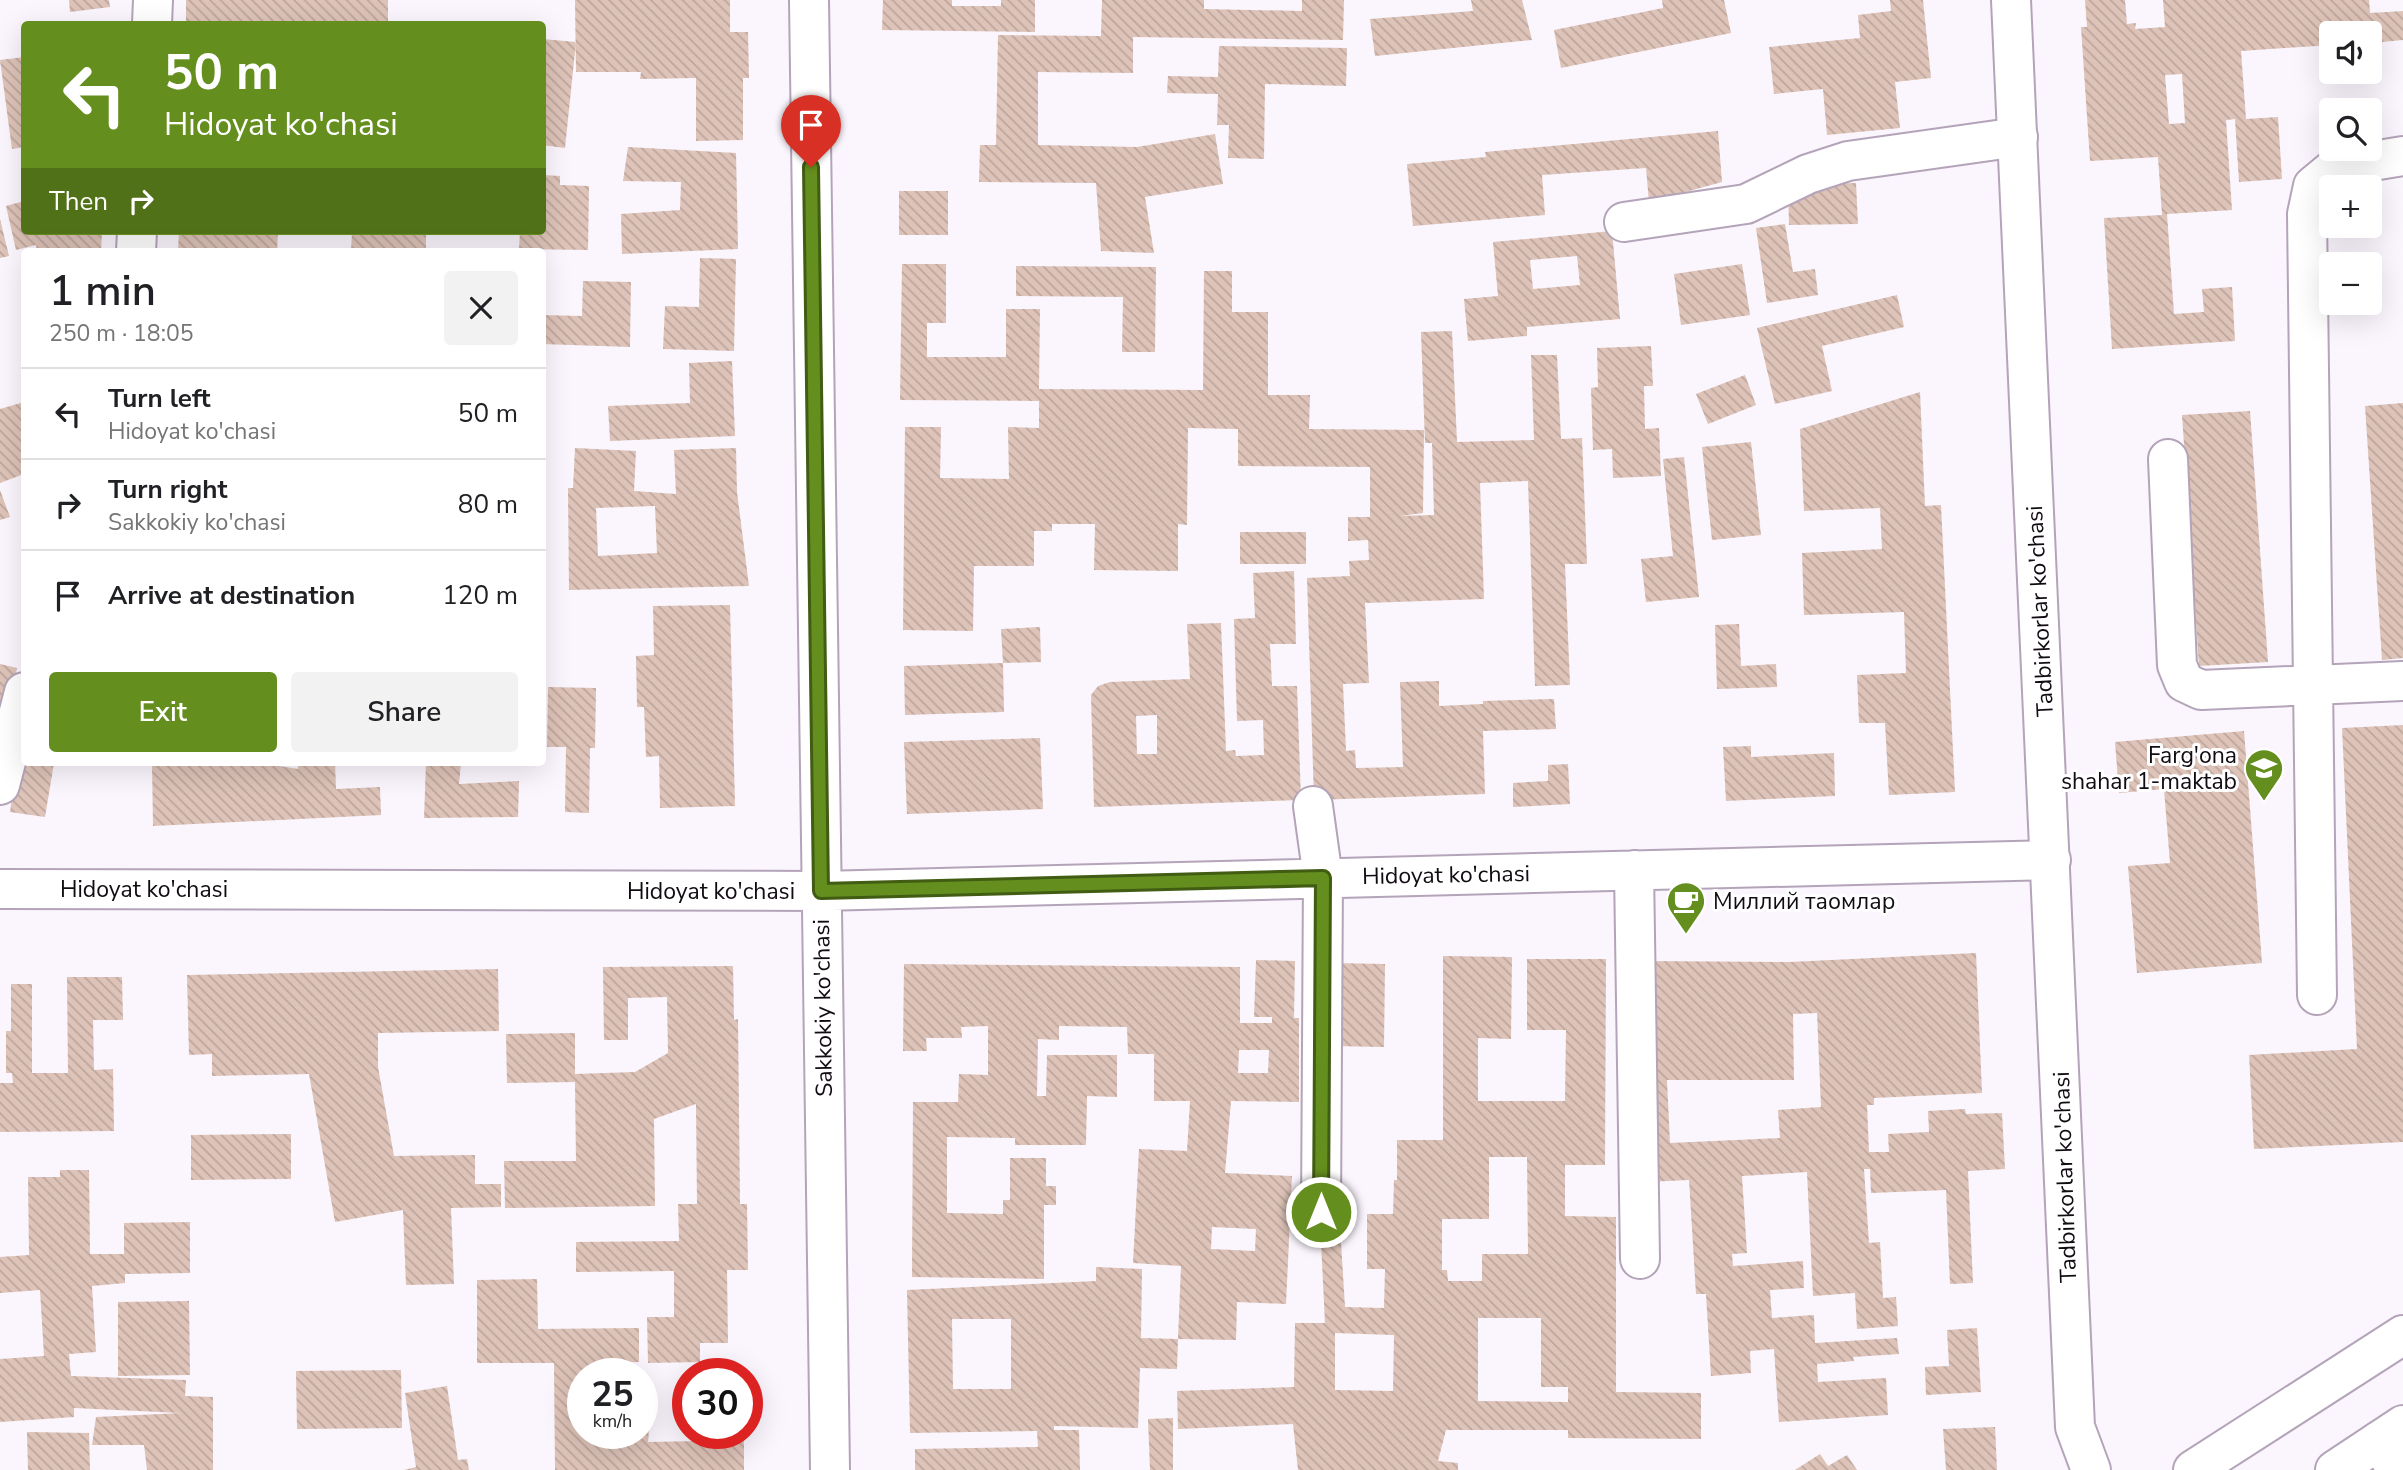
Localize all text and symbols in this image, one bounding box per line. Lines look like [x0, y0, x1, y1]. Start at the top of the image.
map controls [2319, 21, 2382, 315]
button: sound [2319, 21, 2382, 84]
text: 50 m [164, 39, 279, 106]
icon: left [49, 49, 140, 140]
pin [781, 95, 841, 167]
button: search [2319, 98, 2382, 161]
text: Hidoyat ko'chasi [164, 103, 398, 146]
icon: arrive [792, 106, 830, 144]
button: + [2319, 175, 2382, 238]
icon: right [122, 182, 160, 220]
text: Then [49, 184, 108, 219]
button: − [2319, 252, 2382, 315]
text: 1 min [49, 263, 156, 320]
button: close [444, 271, 518, 345]
text: 250 m · 18:05 [49, 318, 194, 349]
text: Turn left [108, 381, 211, 416]
icon: left [49, 395, 87, 433]
text: 50 m [458, 396, 518, 431]
text: Hidoyat ko'chasi [108, 416, 276, 447]
text: Turn right [108, 472, 227, 507]
icon: right [49, 486, 87, 524]
text: 80 m [458, 487, 518, 522]
street label: Tadbirkorlar ko'chasi [2019, 505, 2061, 717]
text: Sakkokiy ko'chasi [108, 507, 286, 538]
icon: arrive [49, 577, 87, 615]
text: Arrive at destination [108, 578, 355, 613]
text: 120 m [442, 578, 518, 613]
button: Exit [49, 672, 277, 752]
button: Share [291, 672, 518, 752]
place label: Farg'ona shahar 1-maktab [2061, 740, 2237, 797]
school or university icon: Farg'ona shahar 1-maktab [2243, 747, 2285, 802]
street label: Hidoyat ko'chasi [1362, 858, 1530, 892]
street label: Hidoyat ko'chasi [60, 874, 228, 905]
street label: Hidoyat ko'chasi [627, 876, 795, 907]
cafe icon: Миллий таомлар [1665, 880, 1707, 935]
place label: Миллий таомлар [1713, 886, 1895, 917]
street label: Sakkokiy ko'chasi [806, 919, 840, 1097]
street label: Tadbirkorlar ko'chasi [2046, 1071, 2084, 1283]
position arrow [1284, 1175, 1358, 1249]
speed limit sign: 30 [672, 1358, 763, 1449]
text: 25 [591, 1371, 634, 1418]
text: km/h [593, 1409, 632, 1433]

